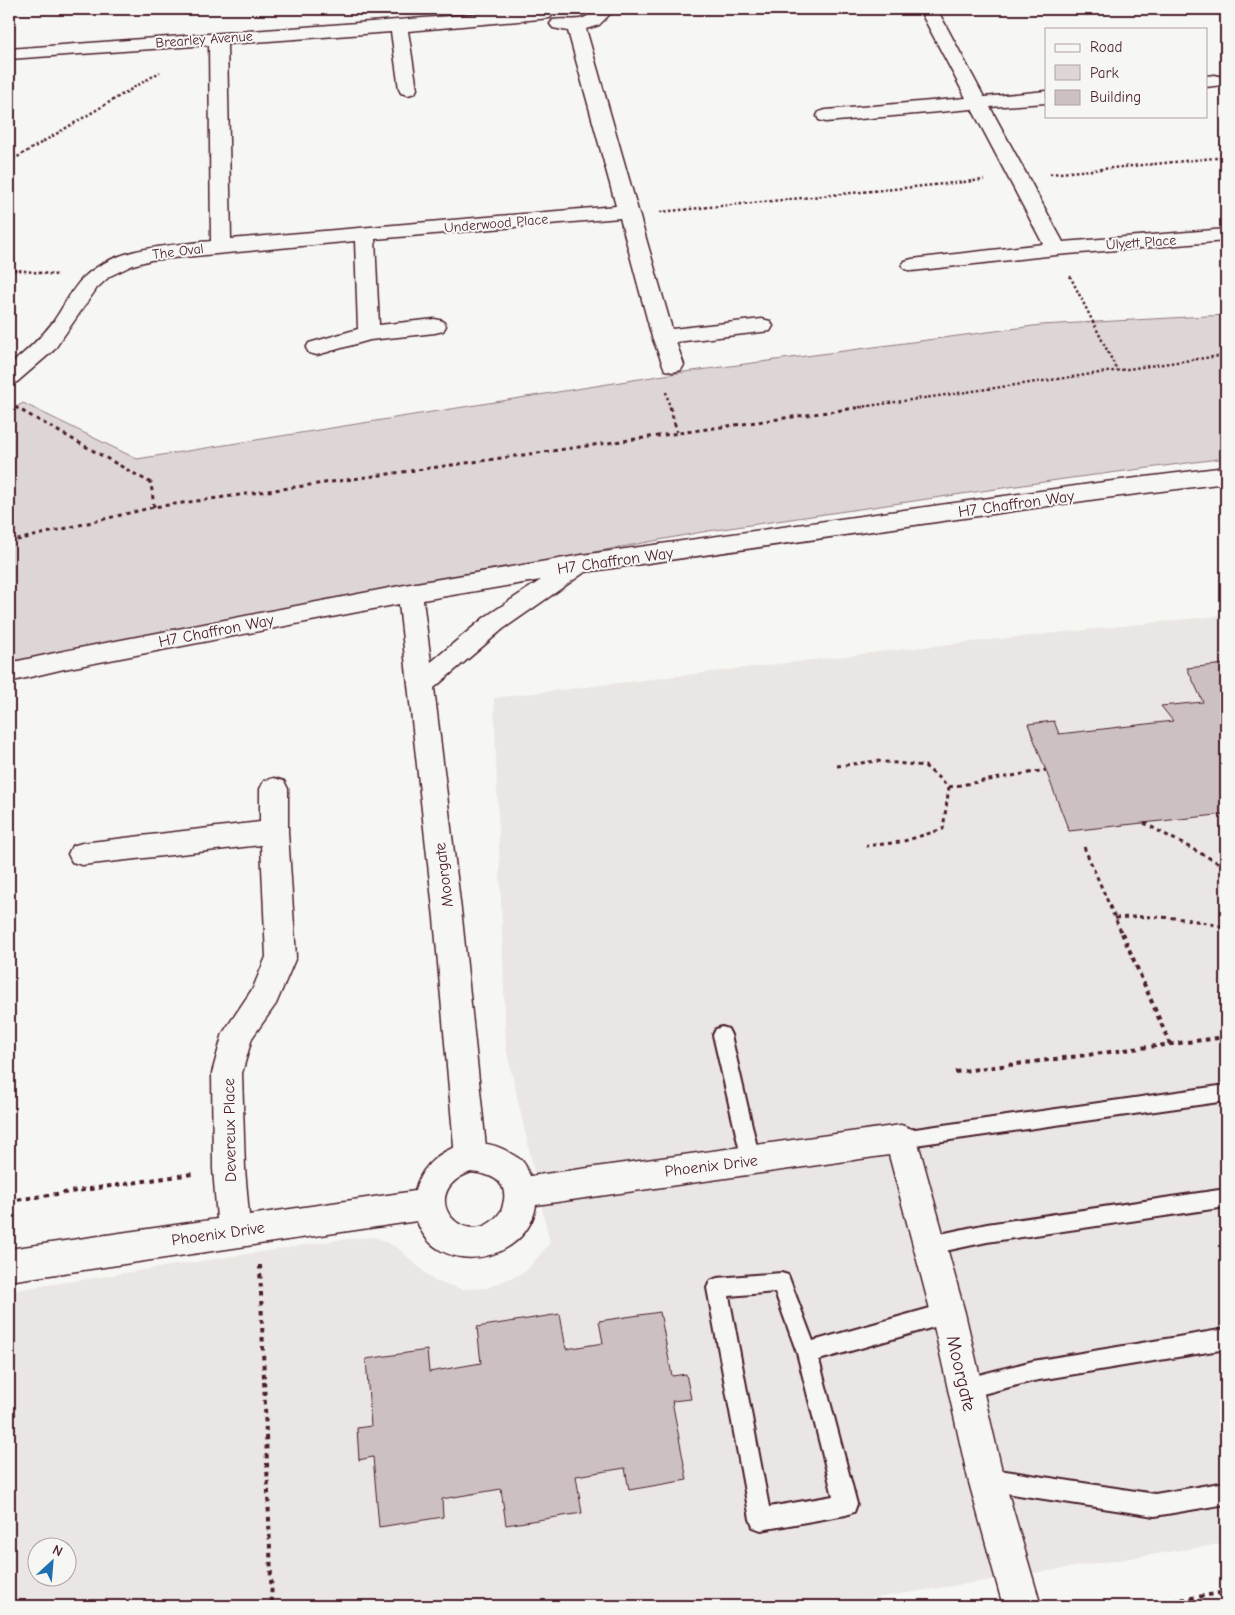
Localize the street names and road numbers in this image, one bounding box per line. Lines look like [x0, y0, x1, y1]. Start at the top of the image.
street label: Brearley Avenue [155, 28, 253, 51]
street label: Underwood Place [443, 210, 549, 237]
street label: Ulyett Place [1105, 232, 1177, 253]
street label: The Oval [152, 240, 205, 263]
street label: H7 Chaffron Way [957, 487, 1076, 521]
street label: H7 Chaffron Way [556, 544, 675, 578]
street label: H7 Chaffron Way [157, 611, 276, 651]
street label: Moorgate [431, 841, 457, 908]
street label: Devereux Place [220, 1078, 240, 1182]
street label: Phoenix Drive [663, 1151, 759, 1181]
street label: Phoenix Drive [170, 1219, 266, 1249]
street label: Moorgate [942, 1333, 980, 1413]

